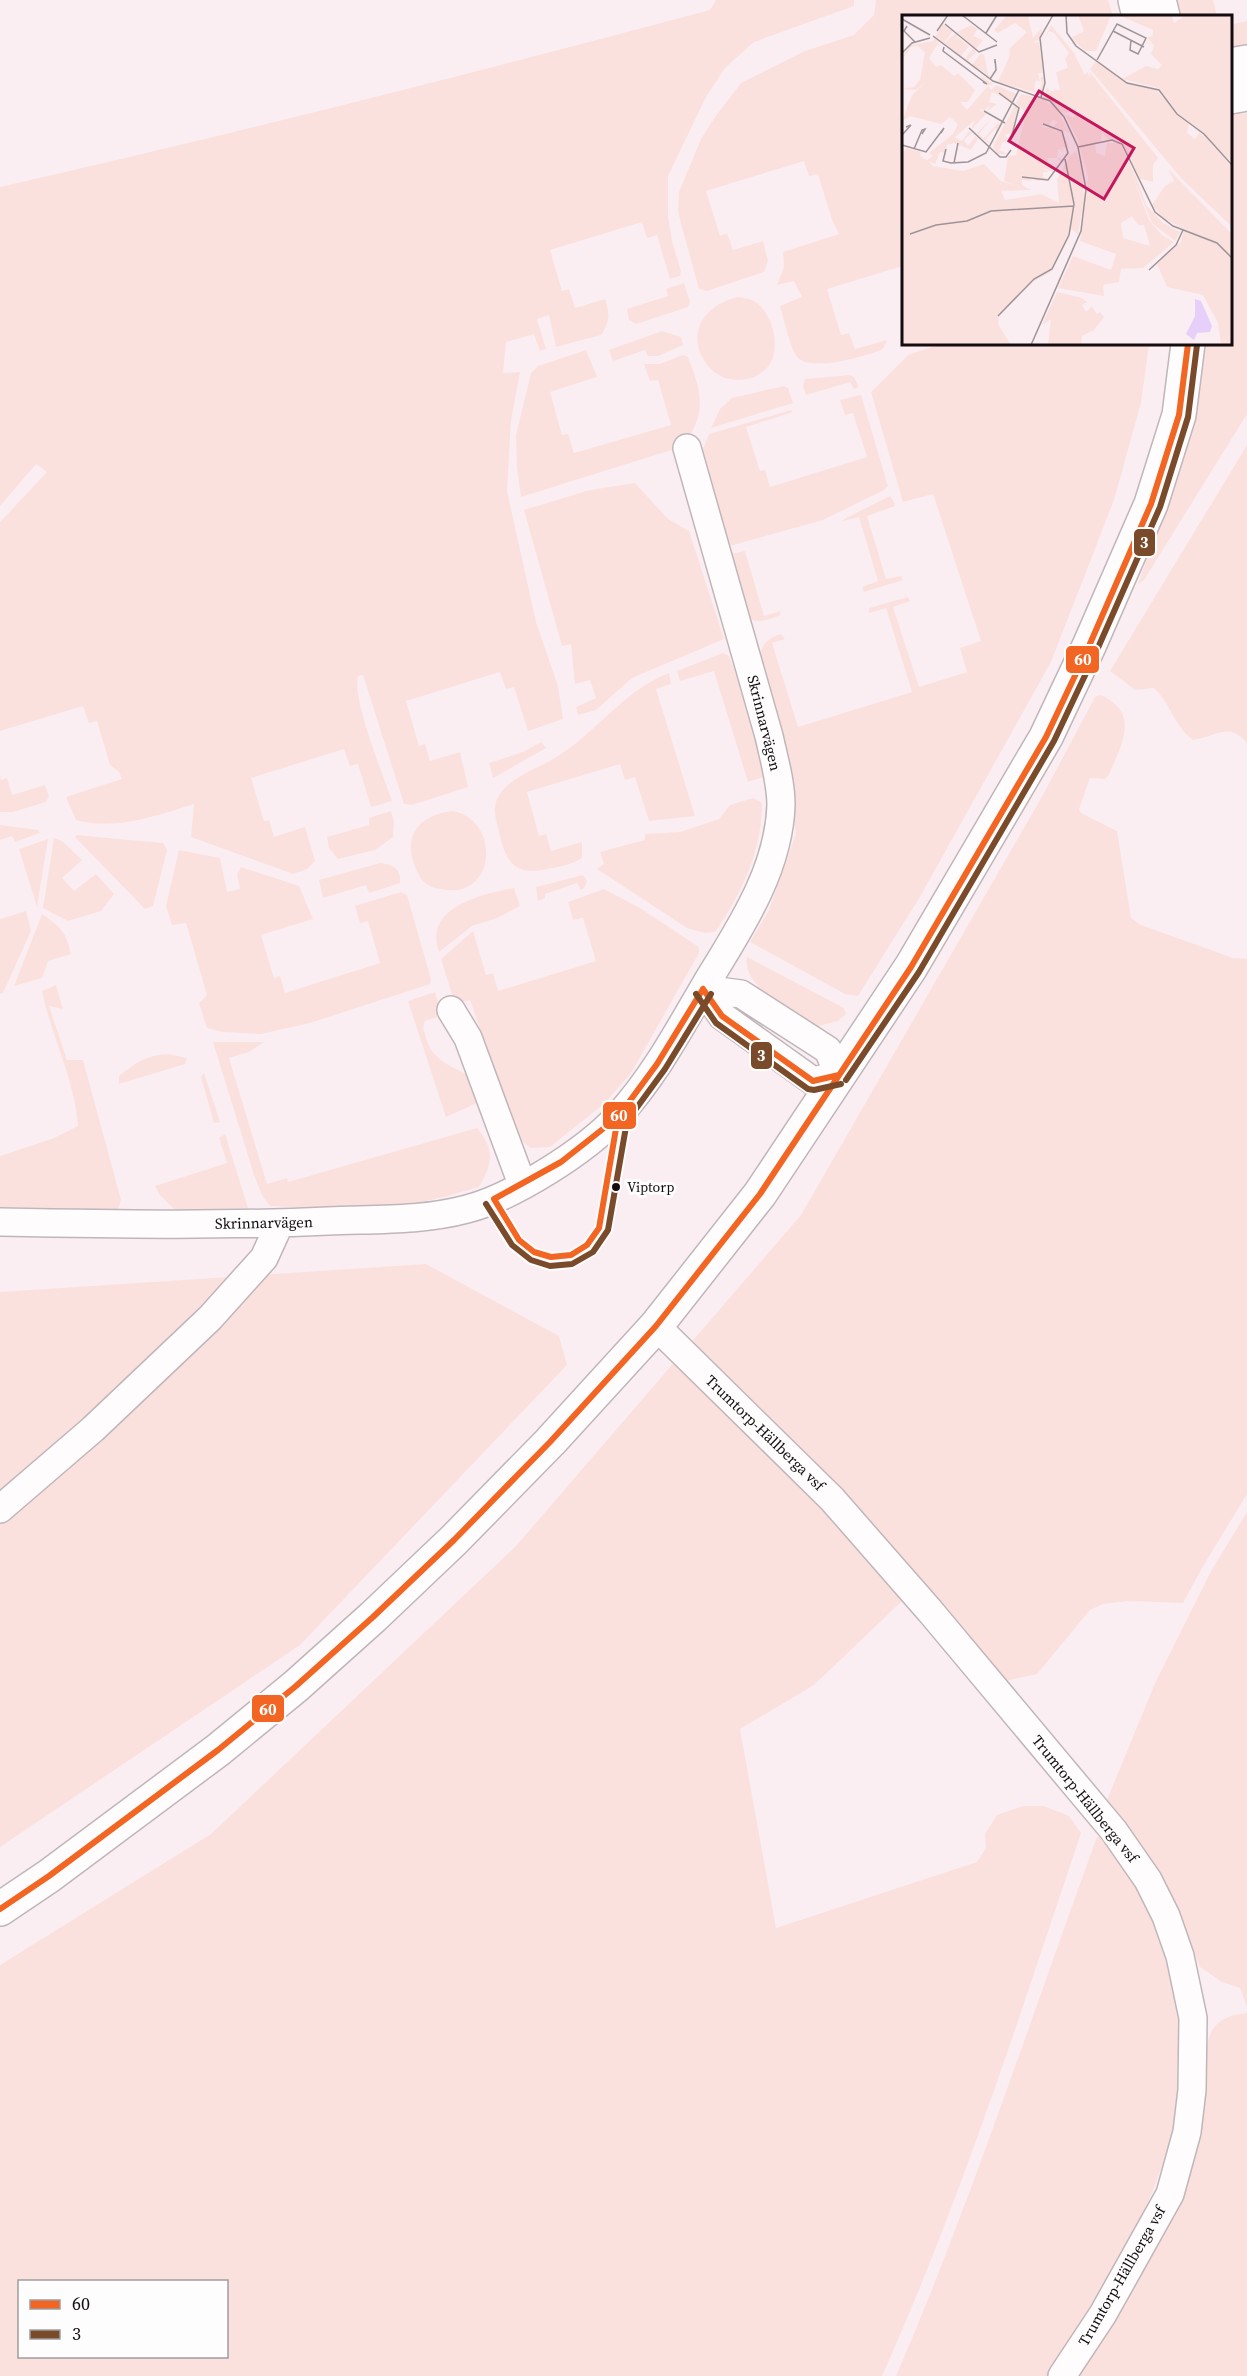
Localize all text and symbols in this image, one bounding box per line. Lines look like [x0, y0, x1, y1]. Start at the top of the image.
inset map [902, 15, 1232, 345]
line badge: 3 [1133, 528, 1156, 557]
text: 3 [1140, 531, 1149, 553]
line badge: 60 [1065, 645, 1100, 674]
text: 60 [1074, 648, 1092, 670]
street label: Skrinnarvägen [742, 673, 787, 773]
line badge: 3 [750, 1041, 773, 1070]
text: 3 [757, 1044, 766, 1066]
line badge: 60 [602, 1101, 637, 1130]
text: 60 [610, 1104, 628, 1126]
place label: Viptorp [627, 1177, 674, 1197]
marker: Viptorp [610, 1181, 622, 1193]
street label: Skrinnarvägen [215, 1211, 313, 1234]
street label: Trumtorp-Hällberga vsf [701, 1370, 831, 1496]
line badge: 60 [251, 1694, 285, 1723]
text: 60 [259, 1698, 277, 1720]
street label: Trumtorp-Hällberga vsf [1027, 1730, 1144, 1868]
street label: Trumtorp-Hällberga vsf [1073, 2200, 1171, 2350]
legend [18, 2280, 228, 2358]
text: 60 [72, 2291, 90, 2316]
text: 3 [72, 2321, 81, 2346]

